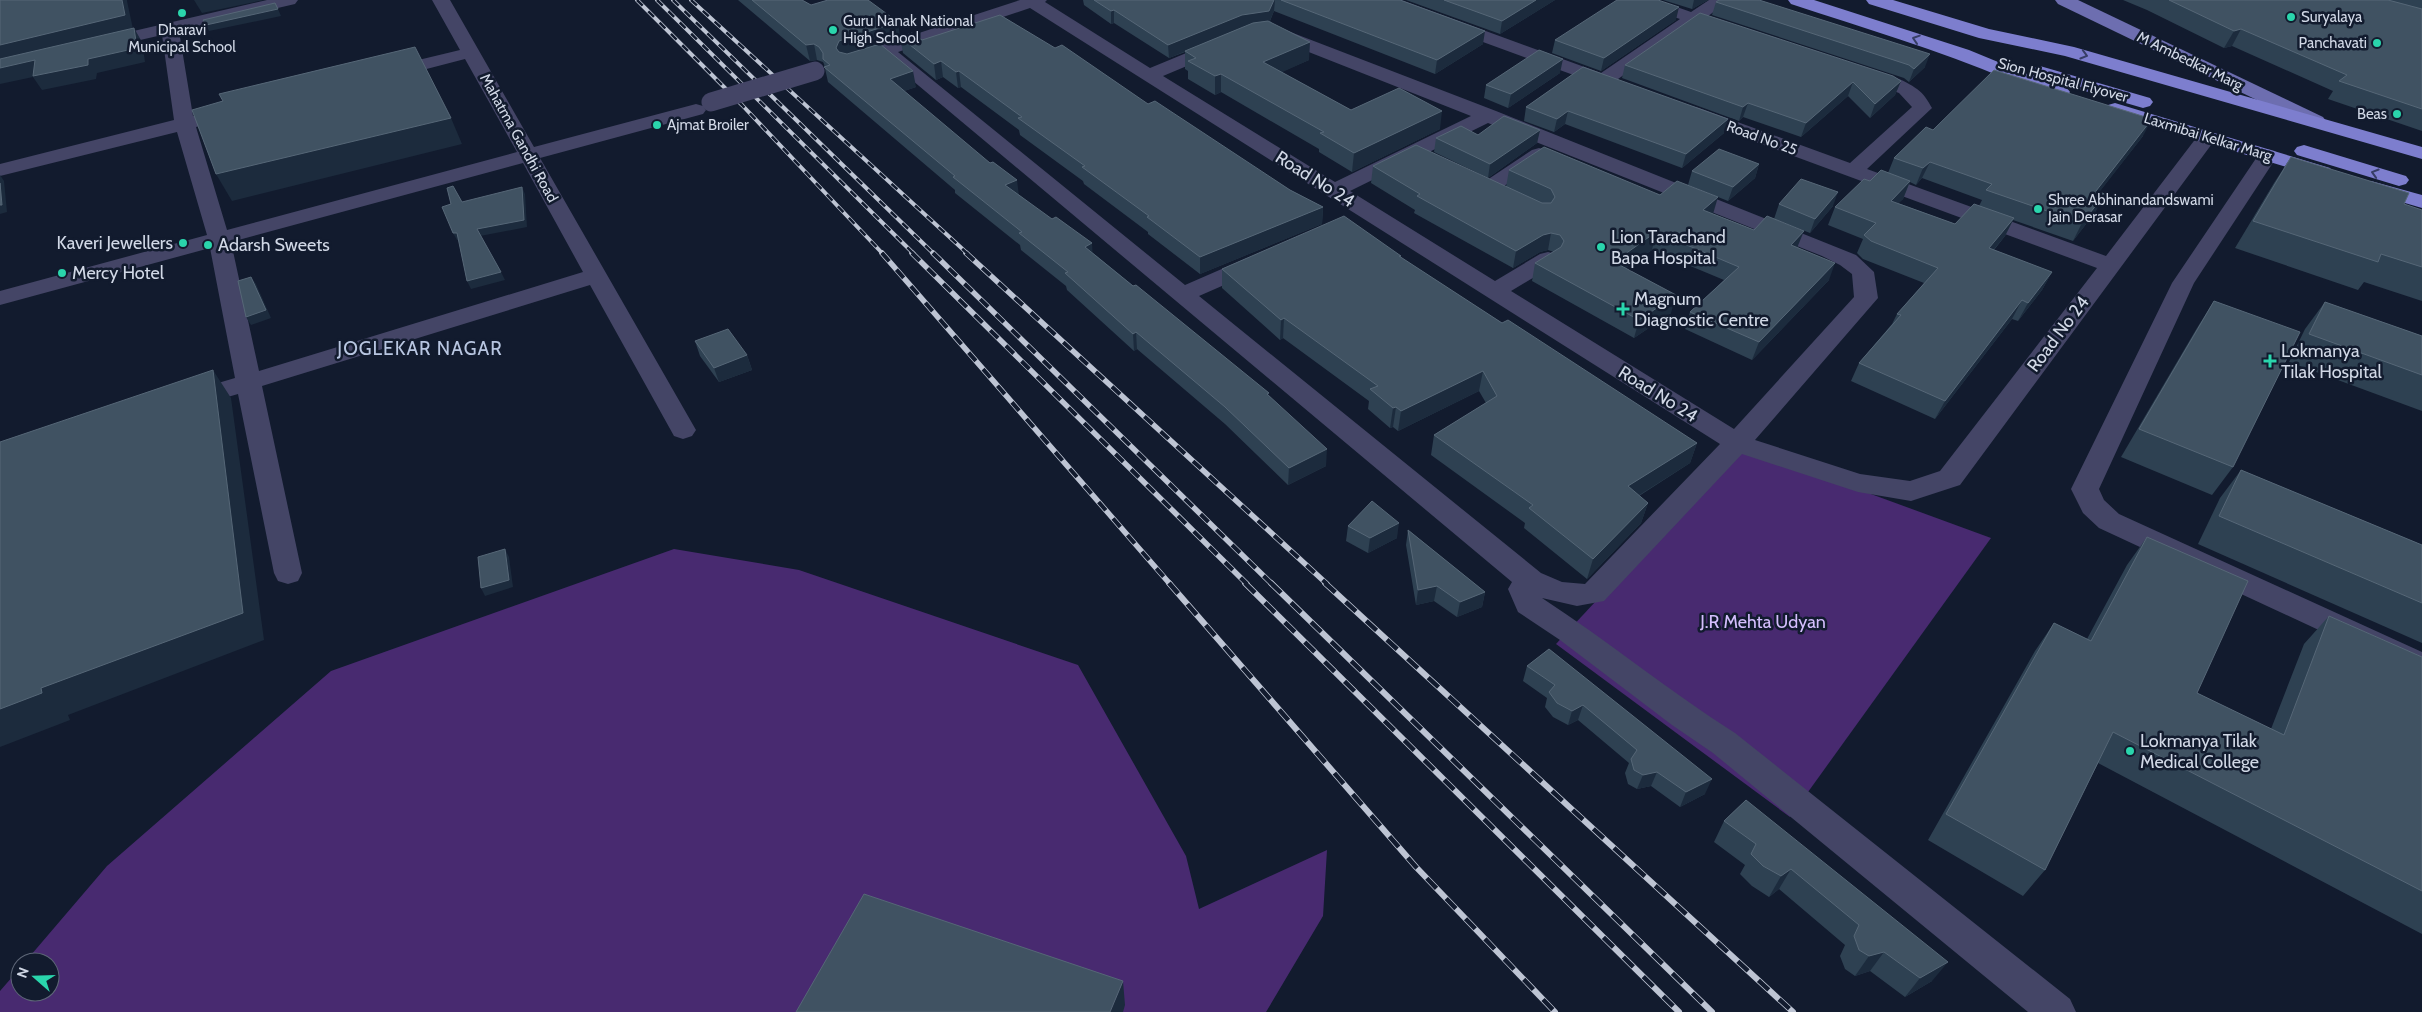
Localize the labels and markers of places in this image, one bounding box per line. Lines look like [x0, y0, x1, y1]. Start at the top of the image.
marker: Dharavi Municipal School [176, 7, 188, 19]
place label: Suryalaya [2301, 8, 2363, 26]
marker: Suryalaya [2285, 11, 2297, 23]
place label: Guru Nanak National High School [843, 12, 974, 47]
place label: Dharavi Municipal School [128, 21, 236, 56]
marker: Guru Nanak National High School [827, 24, 839, 36]
place label: Panchavati [2299, 34, 2367, 52]
marker: Panchavati [2371, 37, 2383, 49]
place label: Beas [2357, 105, 2387, 123]
marker: Beas [2391, 108, 2403, 120]
place label: Ajmat Broiler [667, 116, 749, 134]
marker: Ajmat Broiler [651, 119, 663, 131]
place label: Shree Abhinandandswami Jain Derasar [2047, 191, 2214, 226]
marker: Shree Abhinandandswami Jain Derasar [2032, 203, 2044, 215]
place label: Lion Tarachand Bapa Hospital [1611, 226, 1726, 269]
place label: Kaveri Jewellers [57, 232, 173, 254]
place label: Adarsh Sweets [218, 234, 330, 256]
marker: Kaveri Jewellers [177, 237, 189, 249]
marker: Adarsh Sweets [202, 239, 214, 251]
marker: Lion Tarachand Bapa Hospital [1595, 241, 1607, 253]
place label: Mercy Hotel [72, 262, 165, 284]
marker: Mercy Hotel [56, 267, 68, 279]
place label: Magnum Diagnostic Centre [1634, 288, 1769, 331]
marker: Magnum Diagnostic Centre [1616, 302, 1630, 316]
place label: Lokmanya Tilak Hospital [2281, 340, 2383, 383]
marker: Lokmanya Tilak Hospital [2263, 354, 2277, 368]
place label: Lokmanya Tilak Medical College [2140, 730, 2259, 773]
marker: Lokmanya Tilak Medical College [2124, 745, 2136, 757]

